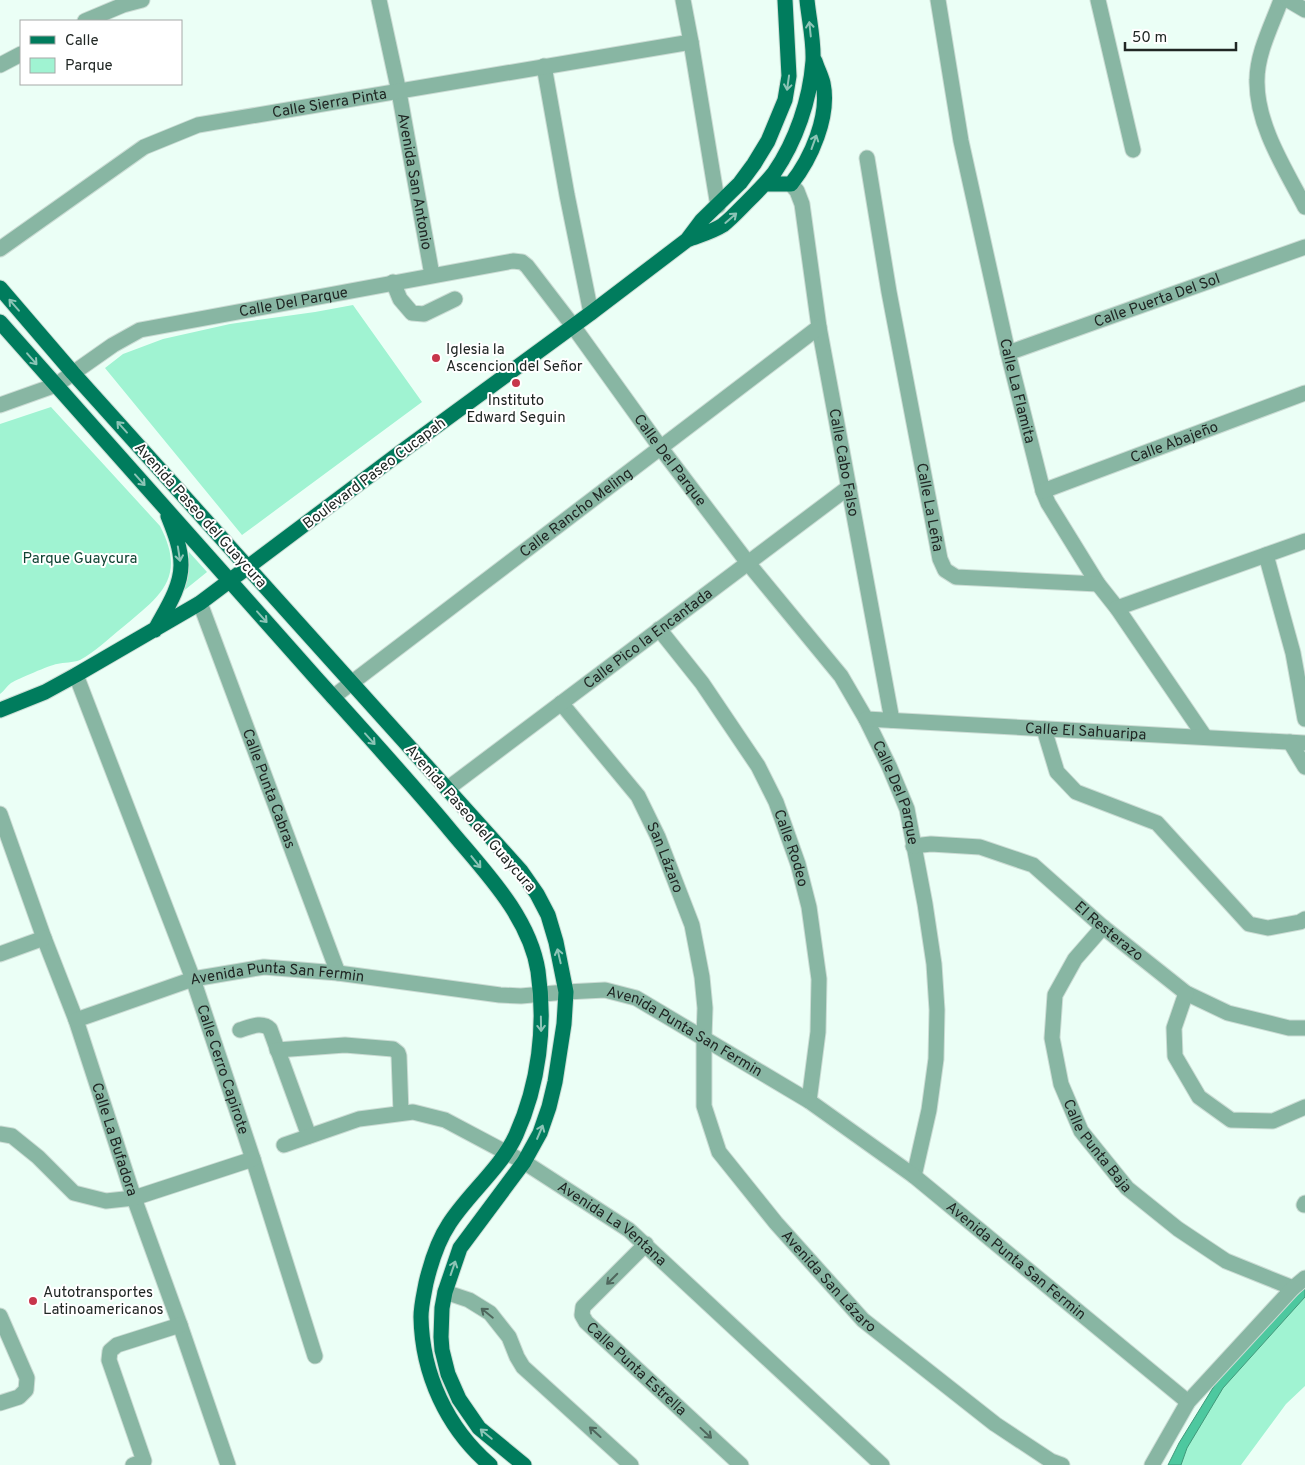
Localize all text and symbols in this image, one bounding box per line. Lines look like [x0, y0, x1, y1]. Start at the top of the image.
legend [20, 20, 182, 85]
scale bar [1125, 20, 1236, 52]
one-way arrow [805, 21, 815, 37]
text: 50 m [1132, 29, 1167, 48]
text: Calle [65, 32, 99, 51]
text: Parque [65, 57, 113, 76]
one-way arrow [783, 75, 793, 91]
street label: Calle Sierra Pinta [271, 85, 388, 123]
street label: Avenida San Antonio [392, 112, 435, 252]
one-way arrow [810, 135, 819, 150]
one-way arrow [724, 212, 737, 224]
street label: Calle Puerta Del Sol [1092, 270, 1223, 333]
street label: Calle Del Parque [238, 284, 350, 322]
one-way arrow [9, 298, 20, 311]
street label: Calle La Flamita [994, 337, 1039, 446]
place label: Iglesia la Ascencion del Señor [446, 341, 583, 377]
one-way arrow [26, 352, 38, 365]
marker: Iglesia la Ascencion del Señor [430, 352, 442, 364]
marker: Instituto Edward Seguin [510, 377, 522, 389]
place label: Instituto Edward Seguin [466, 392, 566, 428]
street label: Calle Cabo Falso [823, 407, 862, 518]
street label: Calle Del Parque [629, 411, 710, 511]
street label: Boulevard Paseo Cucapah [300, 414, 450, 534]
street label: Calle Abajeño [1128, 418, 1221, 468]
one-way arrow [116, 420, 127, 433]
street label: Avenida Paseo del Guaycura [129, 439, 270, 593]
street label: Calle La Leña [911, 462, 946, 554]
street label: Calle Rancho Meling [516, 464, 637, 562]
one-way arrow [135, 474, 146, 487]
one-way arrow [175, 545, 185, 561]
park label: Parque Guaycura [22, 550, 138, 569]
street label: Calle Pico la Encantada [580, 585, 717, 694]
one-way arrow [256, 611, 268, 624]
street label: Calle El Sahuaripa [1024, 720, 1147, 745]
street label: Calle Punta Cabras [237, 726, 299, 852]
one-way arrow [364, 732, 376, 745]
street label: Calle Del Parque [867, 738, 922, 847]
street label: Avenida Paseo del Guaycura [401, 741, 539, 897]
street label: Calle Rodeo [768, 807, 811, 889]
street label: San Lázaro [641, 819, 687, 896]
one-way arrow [471, 855, 482, 868]
street label: El Resterazo [1070, 898, 1147, 966]
one-way arrow [554, 948, 563, 964]
street label: Avenida Punta San Fermin [189, 959, 365, 990]
street label: Avenida Punta San Fermin [604, 983, 765, 1082]
street label: Calle Cerro Capirote [191, 1002, 252, 1137]
one-way arrow [536, 1015, 546, 1031]
street label: Calle La Bufadora [86, 1080, 141, 1199]
street label: Calle Punta Baja [1058, 1097, 1135, 1197]
one-way arrow [535, 1125, 545, 1140]
street label: Avenida La Ventana [553, 1178, 670, 1271]
street label: Avenida Punta San Fermin [942, 1198, 1089, 1325]
street label: Avenida San Lázaro [776, 1227, 879, 1338]
one-way arrow [449, 1261, 458, 1276]
one-way arrow [606, 1272, 618, 1284]
place label: Autotransportes Latinoamericanos [43, 1284, 164, 1320]
marker: Autotransportes Latinoamericanos [27, 1295, 39, 1307]
one-way arrow [481, 1308, 494, 1319]
street label: Calle Punta Estrella [581, 1319, 690, 1421]
one-way arrow [588, 1426, 601, 1438]
one-way arrow [700, 1427, 712, 1439]
one-way arrow [480, 1428, 493, 1439]

